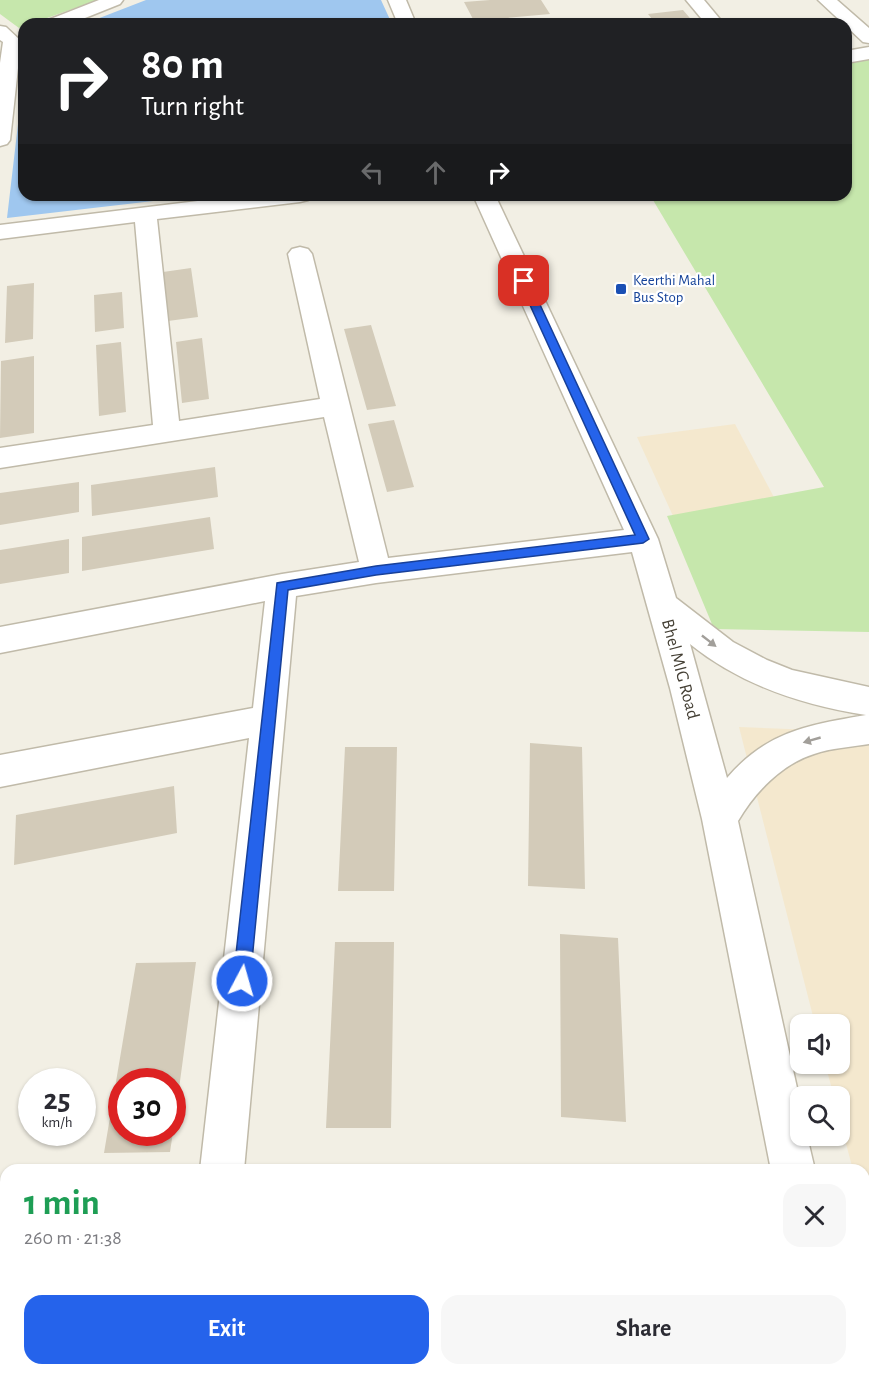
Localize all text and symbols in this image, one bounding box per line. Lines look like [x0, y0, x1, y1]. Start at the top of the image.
icon: right [42, 42, 120, 120]
text: 80 m [141, 44, 224, 86]
text: Turn right [141, 93, 244, 120]
icon: left [356, 156, 389, 189]
icon: ahead [419, 156, 452, 189]
icon: right [482, 156, 515, 189]
pin [498, 255, 549, 306]
icon: arrive [507, 264, 540, 297]
place label: Keerthi Mahal Bus Stop [633, 273, 715, 305]
marker: Keerthi Mahal Bus Stop [614, 282, 628, 296]
street label: Bhel MIG Road [658, 617, 702, 721]
one-way arrow [701, 635, 717, 647]
one-way arrow [803, 736, 821, 745]
position arrow [210, 949, 274, 1013]
map controls [790, 1014, 850, 1146]
button: sound [790, 1014, 850, 1074]
speed limit sign: 30 [108, 1068, 186, 1146]
text: 25 [43, 1085, 71, 1115]
button: search [790, 1086, 850, 1146]
text: km/h [42, 1115, 72, 1130]
button: close [783, 1184, 846, 1247]
text: 1 min [24, 1185, 100, 1221]
text: 260 m · 21:38 [24, 1228, 122, 1248]
button: Exit [24, 1295, 429, 1364]
button: Share [441, 1295, 846, 1364]

